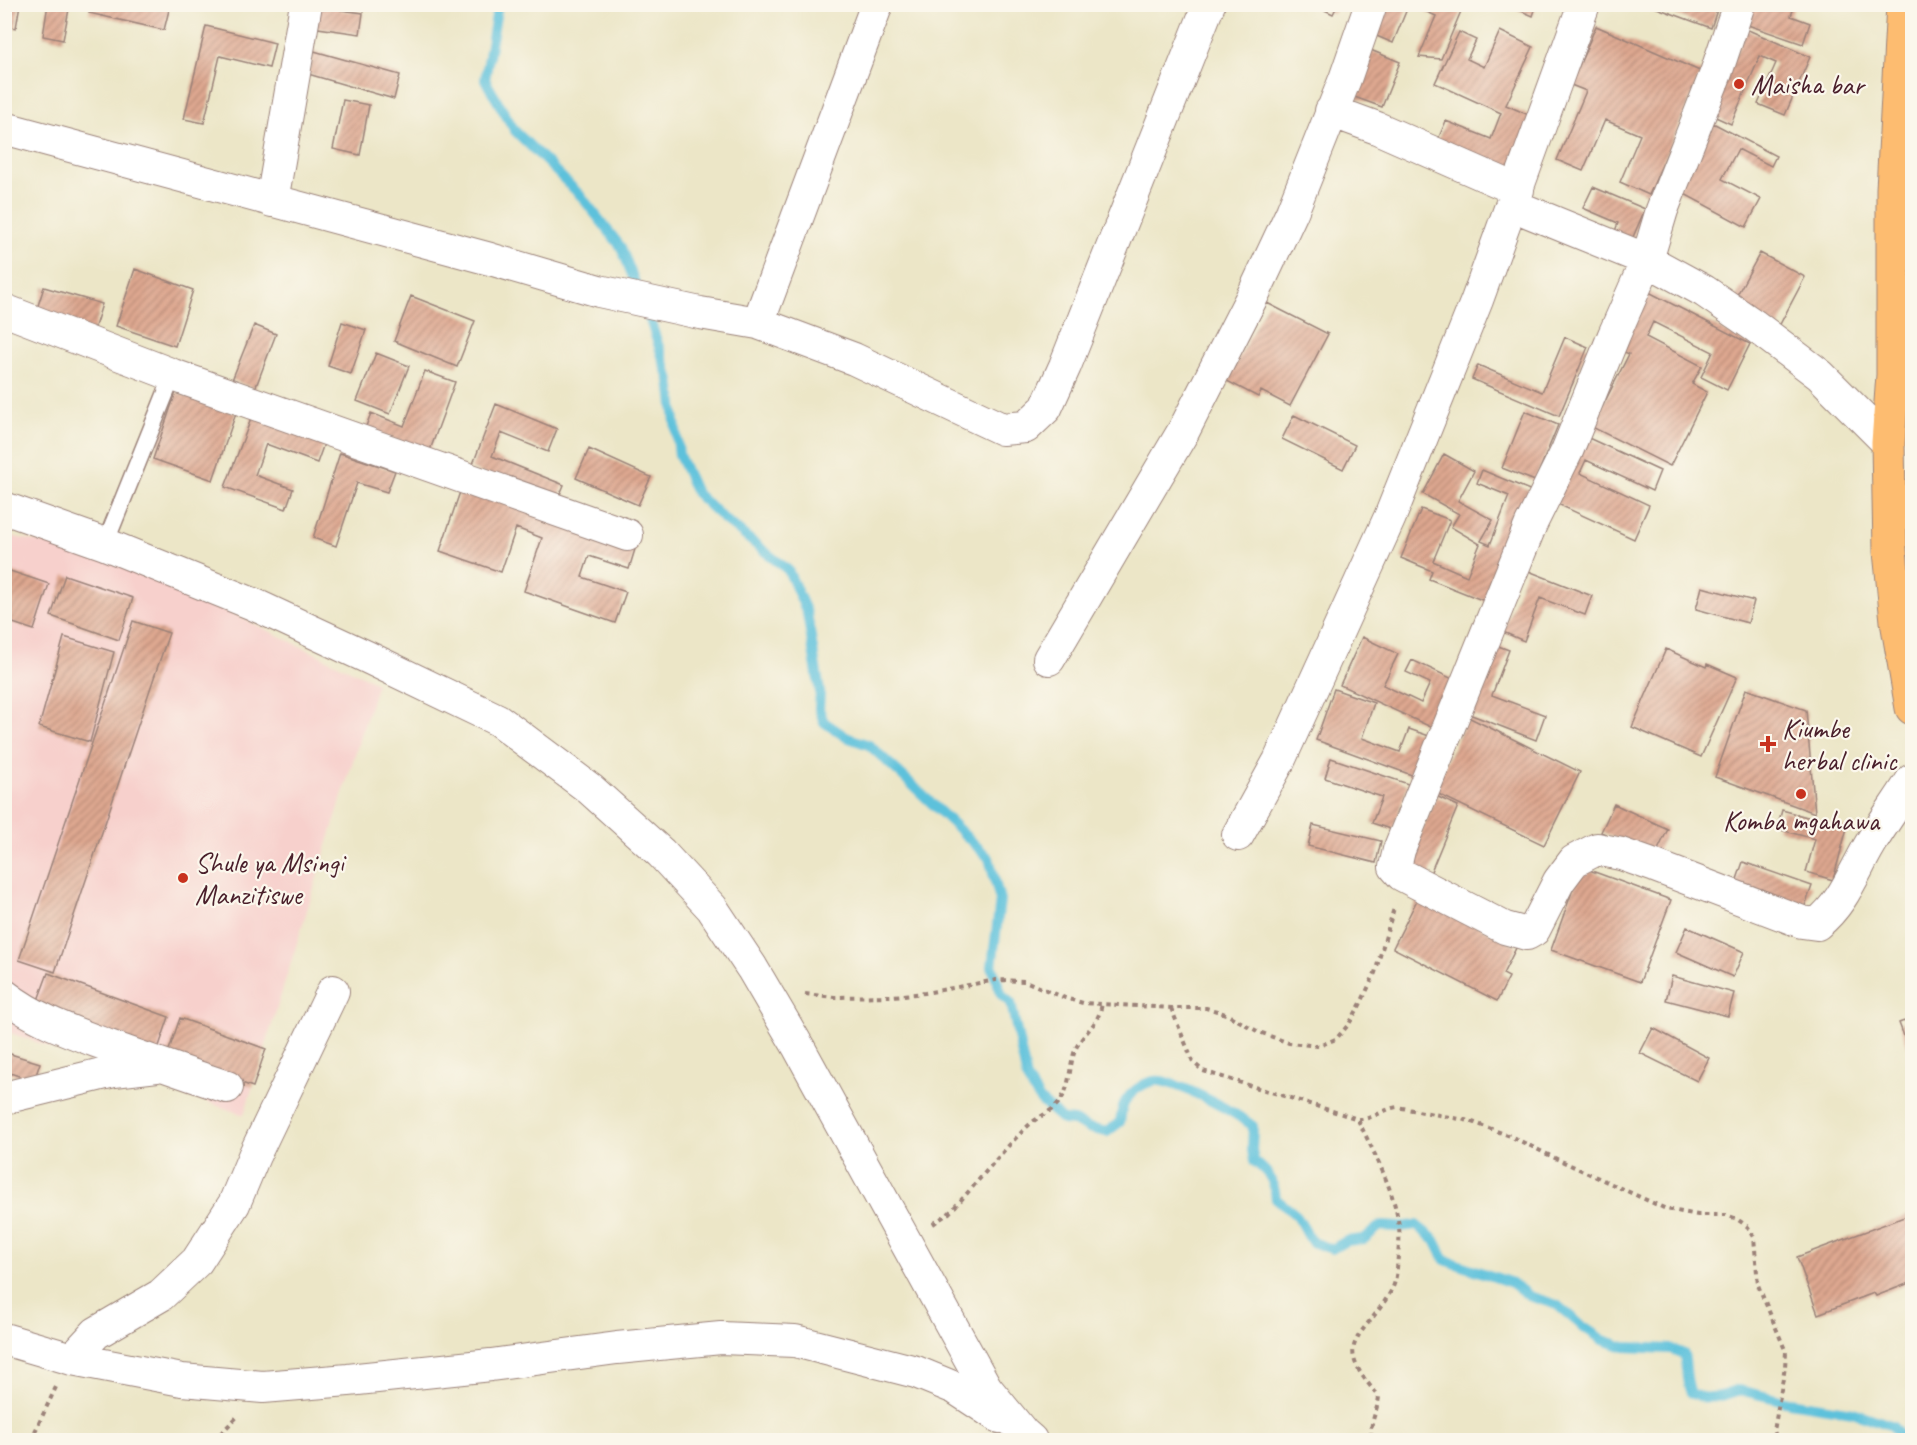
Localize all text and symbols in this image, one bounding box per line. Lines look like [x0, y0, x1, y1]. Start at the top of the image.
place label: Maisha bar [1751, 67, 1867, 102]
marker: Maisha bar [1732, 77, 1746, 91]
place label: Kiumbe herbal clinic [1782, 711, 1898, 778]
marker: Kiumbe herbal clinic [1759, 735, 1777, 753]
marker: Komba mgahawa [1794, 787, 1808, 801]
place label: Komba mgahawa [1723, 803, 1881, 838]
place label: Shule ya Msingi Manzitiswe [195, 845, 347, 912]
marker: Shule ya Msingi Manzitiswe [176, 871, 190, 885]

